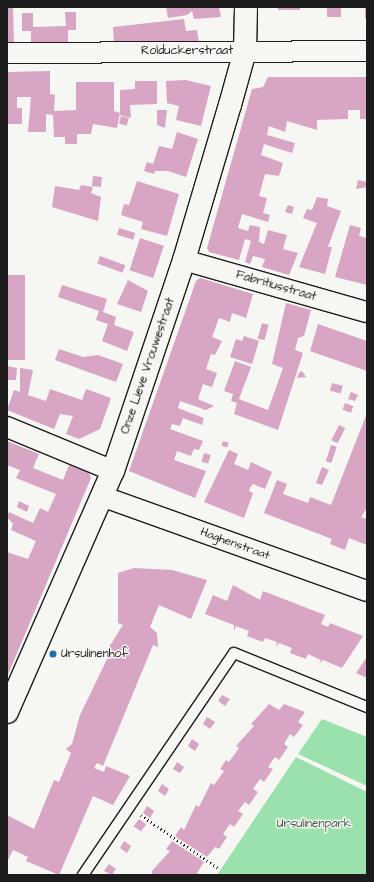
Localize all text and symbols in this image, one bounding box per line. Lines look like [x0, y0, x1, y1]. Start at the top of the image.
street label: Rolduckerstraat [141, 44, 233, 58]
street label: Fabritiusstraat [234, 268, 318, 304]
street label: Onze Lieve Vrouwestraat [118, 296, 178, 436]
street label: Haghenstraat [198, 525, 272, 563]
place label: Ursulinenhof [61, 647, 128, 661]
marker: Ursulinenhof [48, 649, 58, 659]
park label: Ursulinenpark [277, 817, 351, 831]

